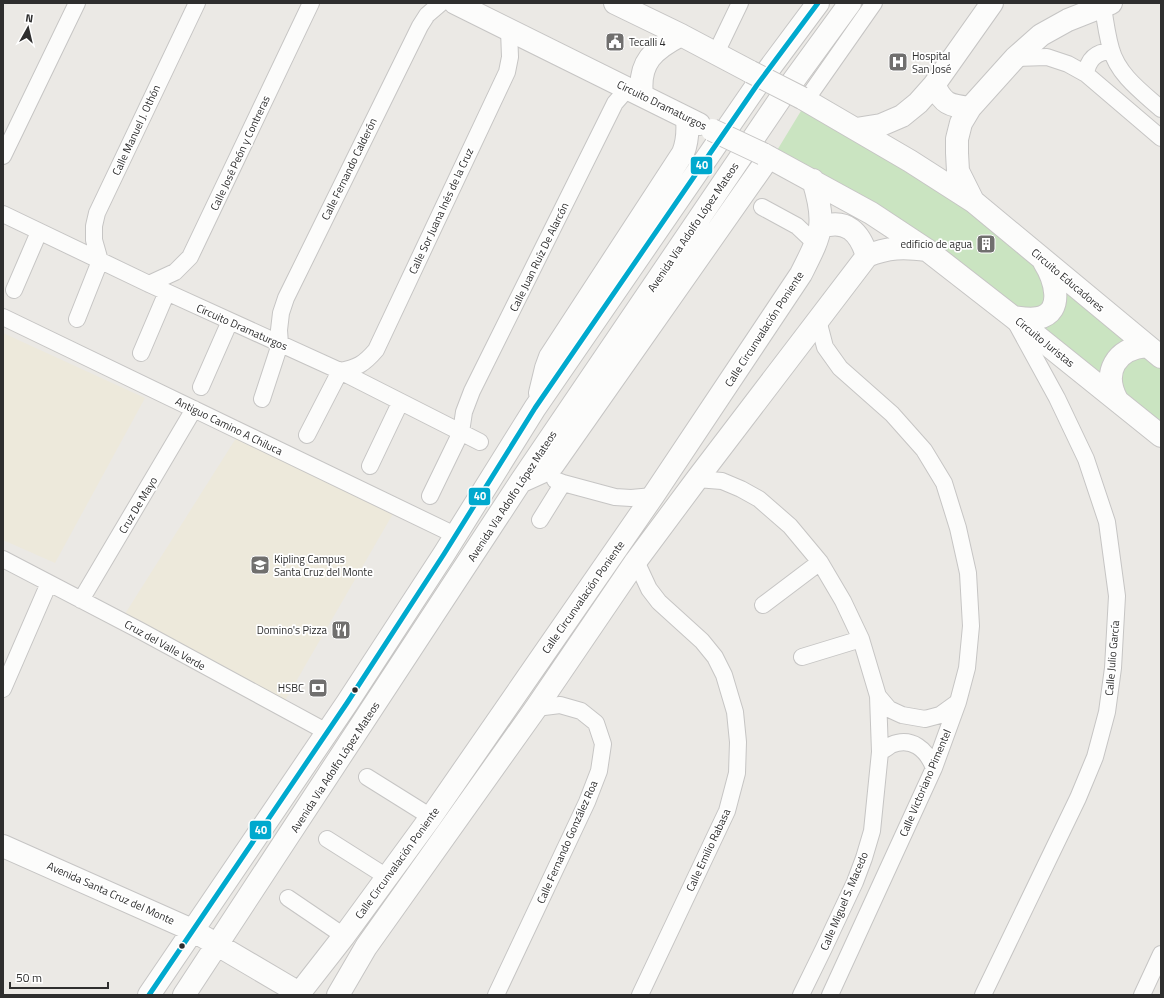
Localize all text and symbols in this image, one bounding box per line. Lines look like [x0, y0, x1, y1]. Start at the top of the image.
north arrow [8, 8, 48, 48]
text: N [25, 10, 34, 27]
public building icon: Tecalli 4 [604, 31, 626, 53]
place label: Tecalli 4 [629, 34, 666, 50]
place label: Hospital San José [912, 48, 952, 77]
hospital icon: Hospital San José [887, 51, 909, 73]
street label: Circuito Dramaturgos [614, 76, 710, 134]
street label: Calle Manuel J. Othón [108, 82, 164, 178]
street label: Calle José Peón y Contreras [206, 93, 274, 213]
street label: Calle Fernando Calderón [317, 115, 381, 223]
street label: Calle Sor Juana Inés de la Cruz [405, 145, 477, 277]
line badge: 40 [690, 156, 713, 175]
text: 40 [696, 157, 708, 173]
street label: Avenida Via Adolfo López Mateos [644, 159, 742, 295]
street label: Calle Juan Ruíz De Alarcón [506, 200, 572, 314]
building icon: edificio de agua [975, 233, 997, 255]
place label: edificio de agua [900, 236, 972, 252]
street label: Circuito Educadores [1028, 245, 1108, 315]
street label: Calle Circunvalación Poniente [721, 268, 808, 390]
street label: Circuito Dramaturgos [194, 300, 290, 354]
street label: Circuito Juristas [1012, 313, 1078, 371]
street label: Antiguo Camino A Chiluca [173, 393, 286, 459]
street label: Avenida Via Adolfo López Mateos [464, 427, 560, 565]
street label: Cruz De Mayo [115, 473, 161, 536]
line badge: 40 [468, 487, 491, 506]
text: 40 [474, 488, 486, 504]
street label: Calle Circunvalación Poniente [538, 537, 628, 657]
place label: Kipling Campus Santa Cruz del Monte [274, 551, 373, 580]
school or university icon: Kipling Campus Santa Cruz del Monte [249, 554, 271, 576]
street label: Cruz del Valle Verde [121, 616, 209, 674]
restaurant icon: Domino's Pizza [330, 619, 352, 641]
street label: Calle Julio García [1101, 619, 1123, 696]
place label: Domino's Pizza [257, 622, 327, 638]
bank icon: HSBC [307, 677, 329, 699]
place label: HSBC [278, 680, 304, 696]
unlabelled marker [350, 685, 360, 695]
street label: Avenida Via Adolfo López Mateos [287, 698, 383, 836]
street label: Calle Victoriano Pimentel [895, 727, 955, 839]
street label: Calle Fernando González Roa [533, 777, 602, 906]
street label: Calle Circunvalación Poniente [351, 803, 443, 922]
street label: Calle Emilio Rabasa [682, 806, 734, 894]
line badge: 40 [249, 820, 272, 840]
text: 40 [255, 822, 267, 838]
street label: Calle Miguel S. Macedo [816, 849, 872, 953]
street label: Avenida Santa Cruz del Monte [45, 858, 178, 929]
unlabelled marker [177, 941, 187, 951]
scale bar [10, 964, 108, 990]
text: 50 m [16, 968, 42, 987]

